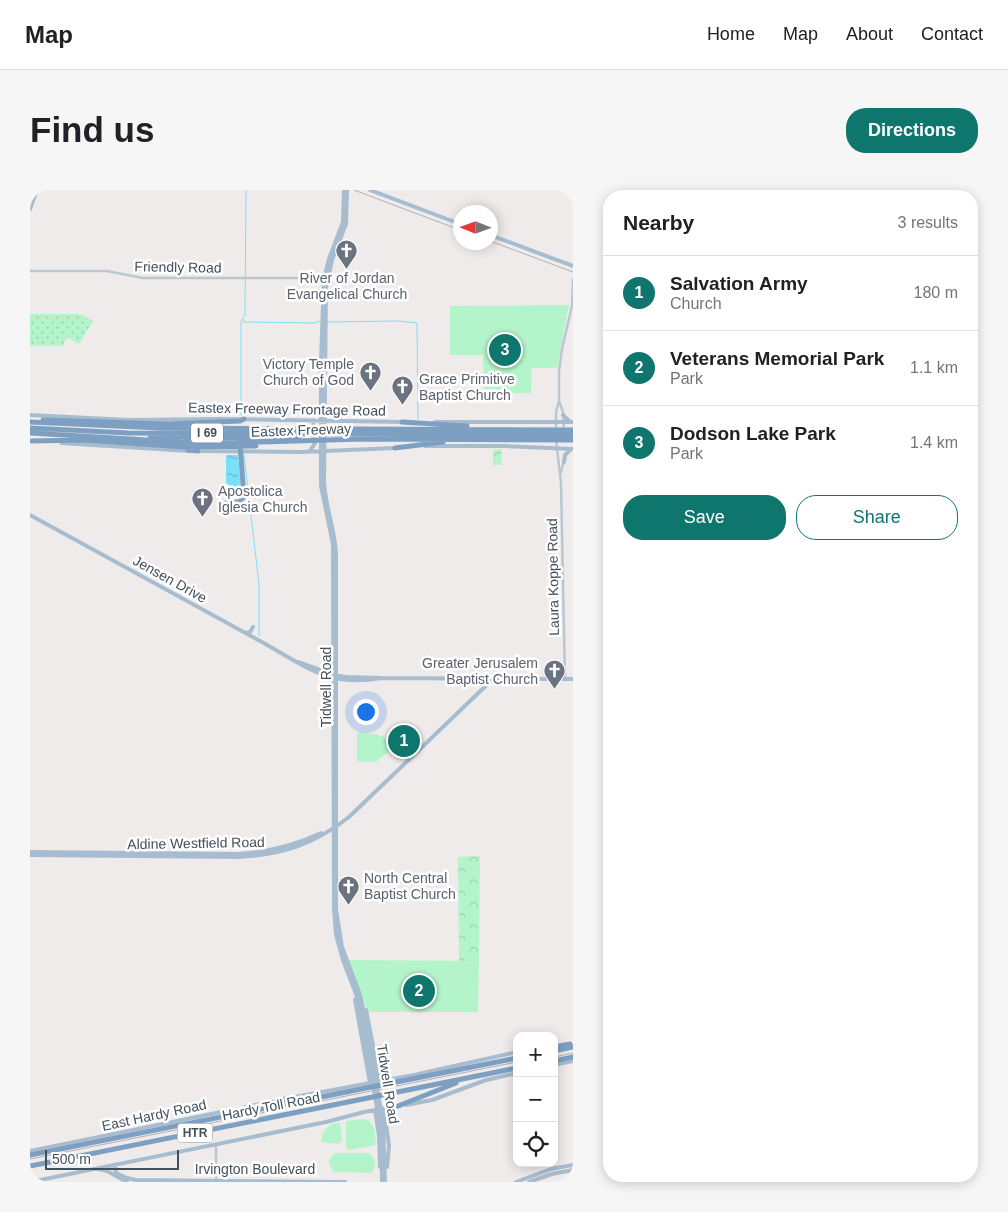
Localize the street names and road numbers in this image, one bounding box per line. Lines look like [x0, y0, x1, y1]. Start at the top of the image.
street label: Friendly Road [134, 258, 222, 276]
street label: Eastex Freeway Frontage Road [188, 399, 386, 419]
street label: Eastex Freeway [251, 420, 351, 440]
road number: I 69 [191, 424, 223, 442]
street label: Laura Koppe Road [544, 518, 562, 636]
street label: Jensen Drive [130, 552, 210, 606]
street label: Tidwell Road [318, 647, 334, 727]
street label: Aldine Westfield Road [127, 834, 265, 852]
street label: Tidwell Road [374, 1043, 402, 1125]
street label: Hardy Toll Road [221, 1089, 321, 1123]
street label: East Hardy Road [100, 1096, 208, 1134]
road number: HTR [178, 1124, 212, 1142]
street label: Irvington Boulevard [195, 1161, 315, 1177]

